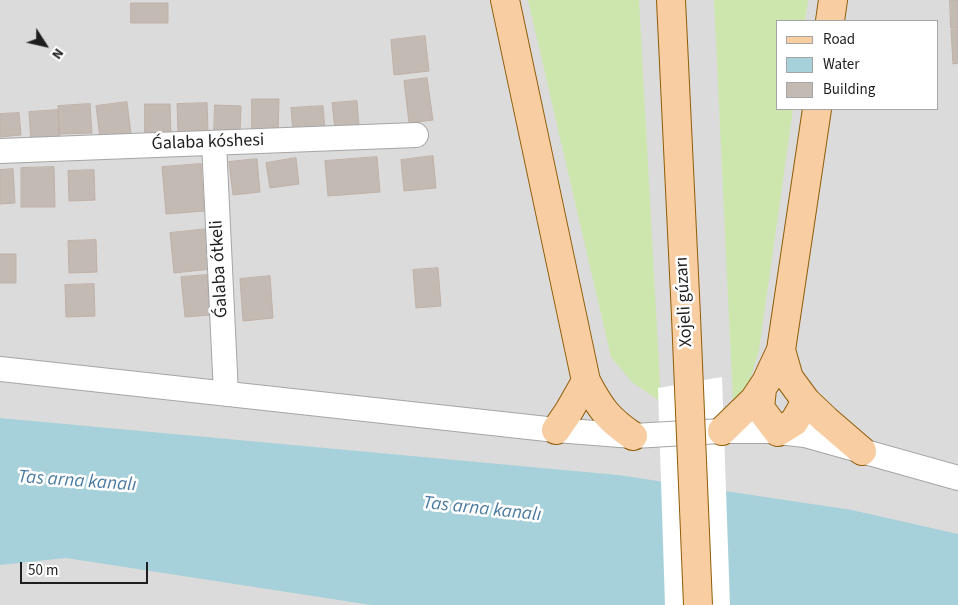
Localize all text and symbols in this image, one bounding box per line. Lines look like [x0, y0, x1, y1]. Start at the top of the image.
north arrow [20, 20, 70, 70]
legend [776, 20, 938, 110]
text: Road [823, 29, 855, 50]
text: N [46, 44, 68, 63]
text: Water [823, 54, 859, 75]
text: Building [823, 79, 875, 100]
street label: Ǵalaba kóshesi [151, 130, 265, 156]
street label: Ǵalaba ótkeli [207, 219, 233, 319]
street label: Xojeli gúzarı [672, 256, 698, 348]
water label: Tas arna kanalı [17, 466, 137, 498]
water label: Tas arna kanalı [422, 492, 542, 528]
scale bar [22, 552, 150, 584]
text: 50 m [28, 560, 58, 581]

